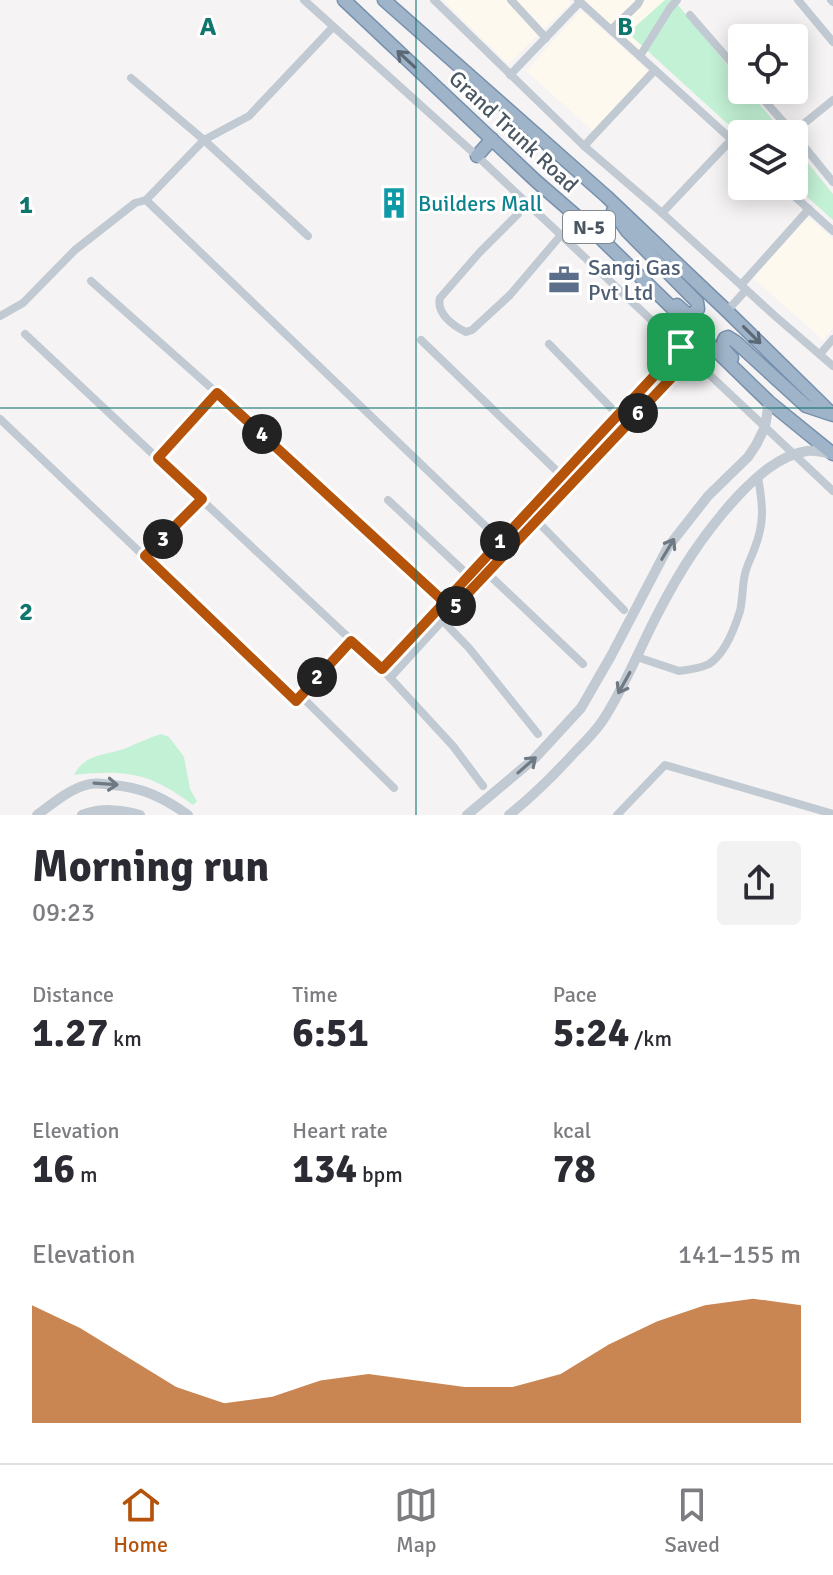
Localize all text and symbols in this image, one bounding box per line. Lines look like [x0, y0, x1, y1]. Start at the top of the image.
text: A [200, 11, 217, 43]
text: B [617, 11, 633, 43]
map controls [728, 24, 808, 200]
button: locate [728, 24, 808, 104]
one-way arrow [397, 50, 417, 68]
street label: Grand Trunk Road [444, 65, 584, 198]
button: layers [728, 120, 808, 200]
building icon: Builders Mall [377, 186, 411, 220]
text: 1 [19, 189, 33, 221]
place label: Builders Mall [418, 190, 542, 217]
road number: N-5 [563, 211, 615, 243]
place label: Sangi Gas Pvt Ltd [588, 254, 681, 306]
office icon: Sangi Gas Pvt Ltd [547, 263, 581, 297]
pin [647, 313, 715, 381]
icon: arrive [659, 325, 703, 369]
one-way arrow [742, 325, 761, 344]
pin: 6 [618, 393, 658, 433]
text: 6 [632, 399, 644, 426]
pin: 4 [242, 414, 282, 454]
text: 4 [256, 420, 268, 447]
pin: 3 [143, 519, 183, 559]
pin: 1 [480, 521, 520, 561]
text: 3 [157, 525, 169, 552]
text: 1 [494, 527, 506, 554]
one-way arrow [660, 538, 676, 561]
pin: 5 [436, 586, 476, 626]
text: 5 [450, 592, 462, 619]
text: 2 [19, 596, 33, 628]
pin: 2 [297, 657, 337, 697]
text: 2 [311, 663, 323, 690]
one-way arrow [616, 671, 632, 694]
one-way arrow [516, 756, 537, 774]
one-way arrow [92, 777, 119, 792]
text: Morning run [32, 840, 269, 894]
button: share [717, 841, 801, 925]
text: 09:23 [32, 897, 95, 929]
text: Distance [32, 981, 114, 1008]
text: Time [292, 981, 338, 1008]
text: Pace [553, 981, 597, 1008]
text: 1.27 [32, 1008, 108, 1058]
text: 6:51 [292, 1008, 369, 1058]
text: 5:24 [553, 1008, 629, 1058]
text: km [108, 1025, 142, 1052]
text: /km [629, 1025, 672, 1052]
text: Elevation [32, 1117, 120, 1144]
text: Heart rate [292, 1117, 388, 1144]
text: kcal [553, 1117, 591, 1144]
text: 16 [32, 1144, 75, 1194]
text: 134 [292, 1144, 357, 1194]
text: 78 [553, 1144, 596, 1194]
text: m [75, 1161, 98, 1188]
text: bpm [357, 1161, 403, 1188]
text: Elevation [32, 1239, 136, 1271]
text: 141–155 m [678, 1239, 801, 1271]
tab: Home [113, 1483, 168, 1558]
tab: Map [394, 1483, 438, 1558]
tab: Saved [664, 1483, 720, 1558]

